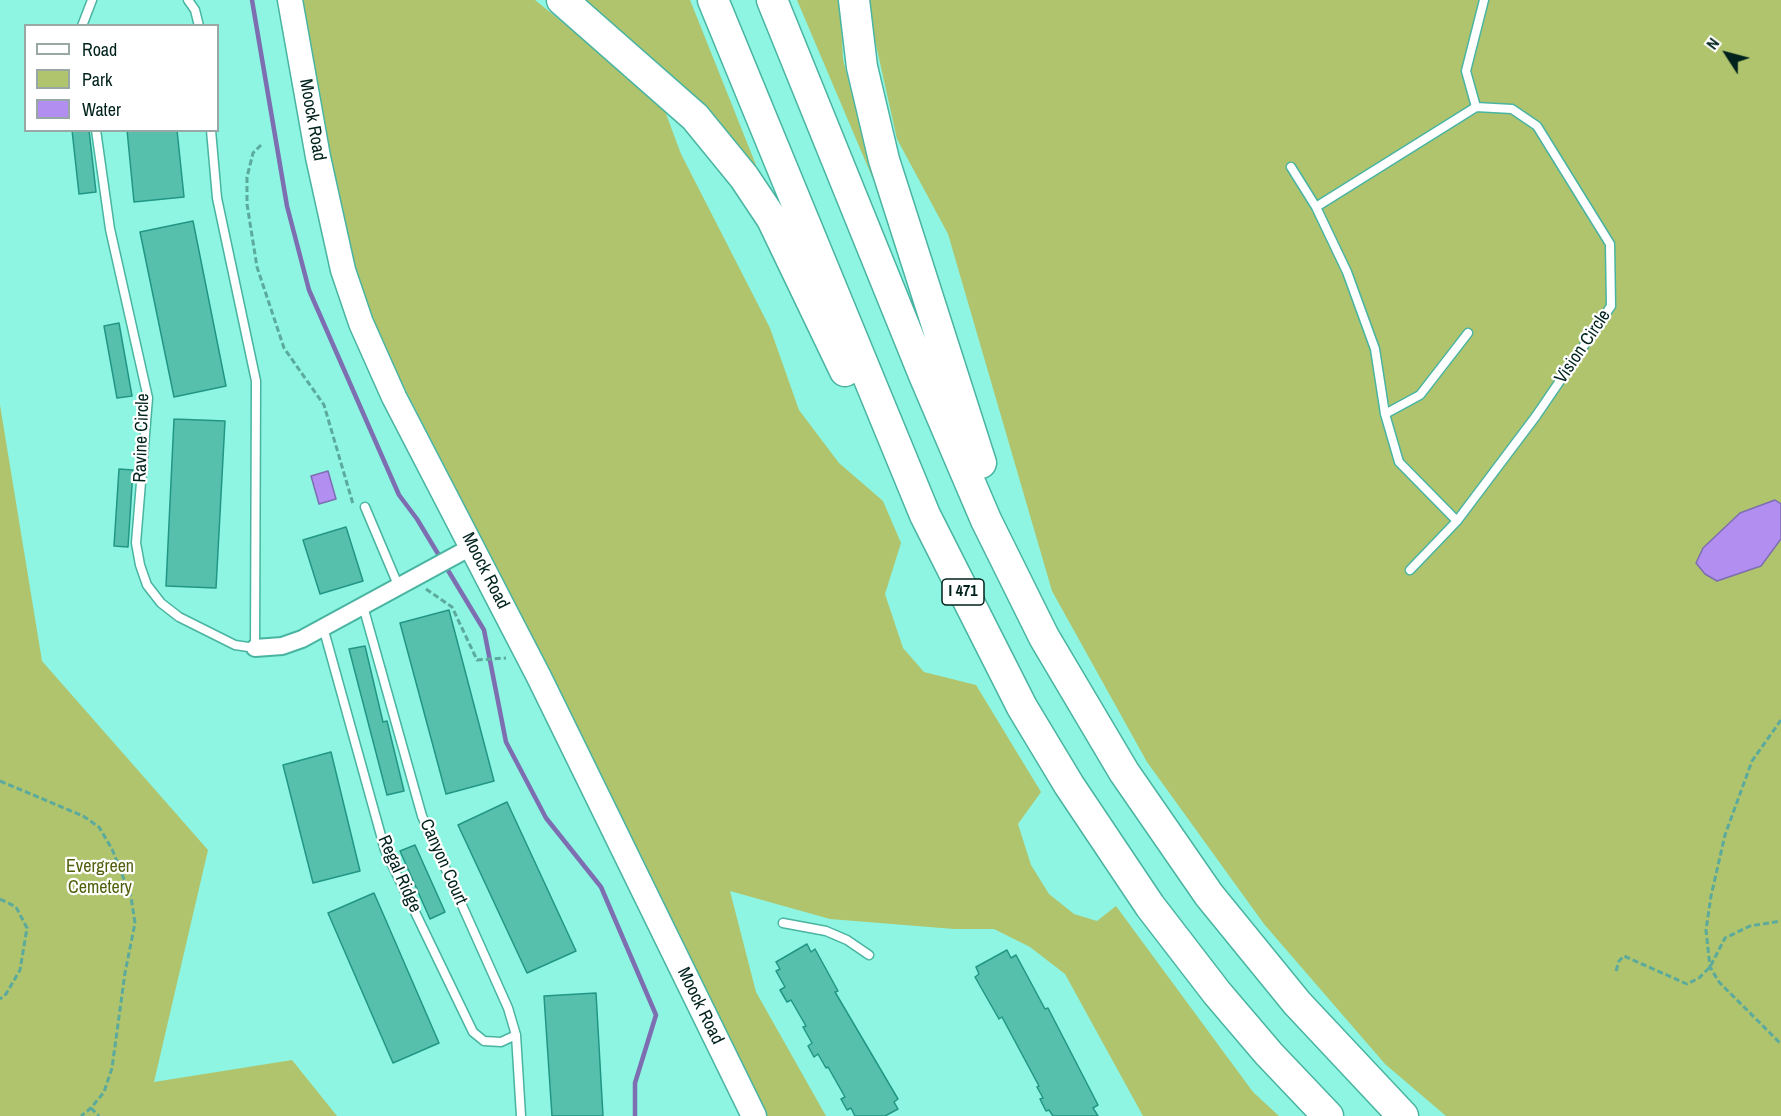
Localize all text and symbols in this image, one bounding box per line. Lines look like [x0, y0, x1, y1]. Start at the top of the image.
legend [24, 24, 219, 132]
north arrow [1697, 24, 1757, 84]
text: N [1701, 33, 1724, 54]
text: Road [82, 37, 117, 62]
text: Park [82, 67, 112, 92]
street label: Moock Road [294, 77, 330, 163]
text: Water [82, 97, 121, 122]
street label: Vision Circle [1550, 306, 1616, 388]
street label: Ravine Circle [130, 393, 154, 483]
street label: Moock Road [457, 529, 513, 613]
road number: I 471 [942, 579, 984, 605]
street label: Canyon Court [415, 816, 471, 908]
street label: Regal Ridge [372, 832, 426, 916]
park label: Evergreen Cemetery [66, 856, 134, 898]
street label: Moock Road [672, 964, 728, 1048]

